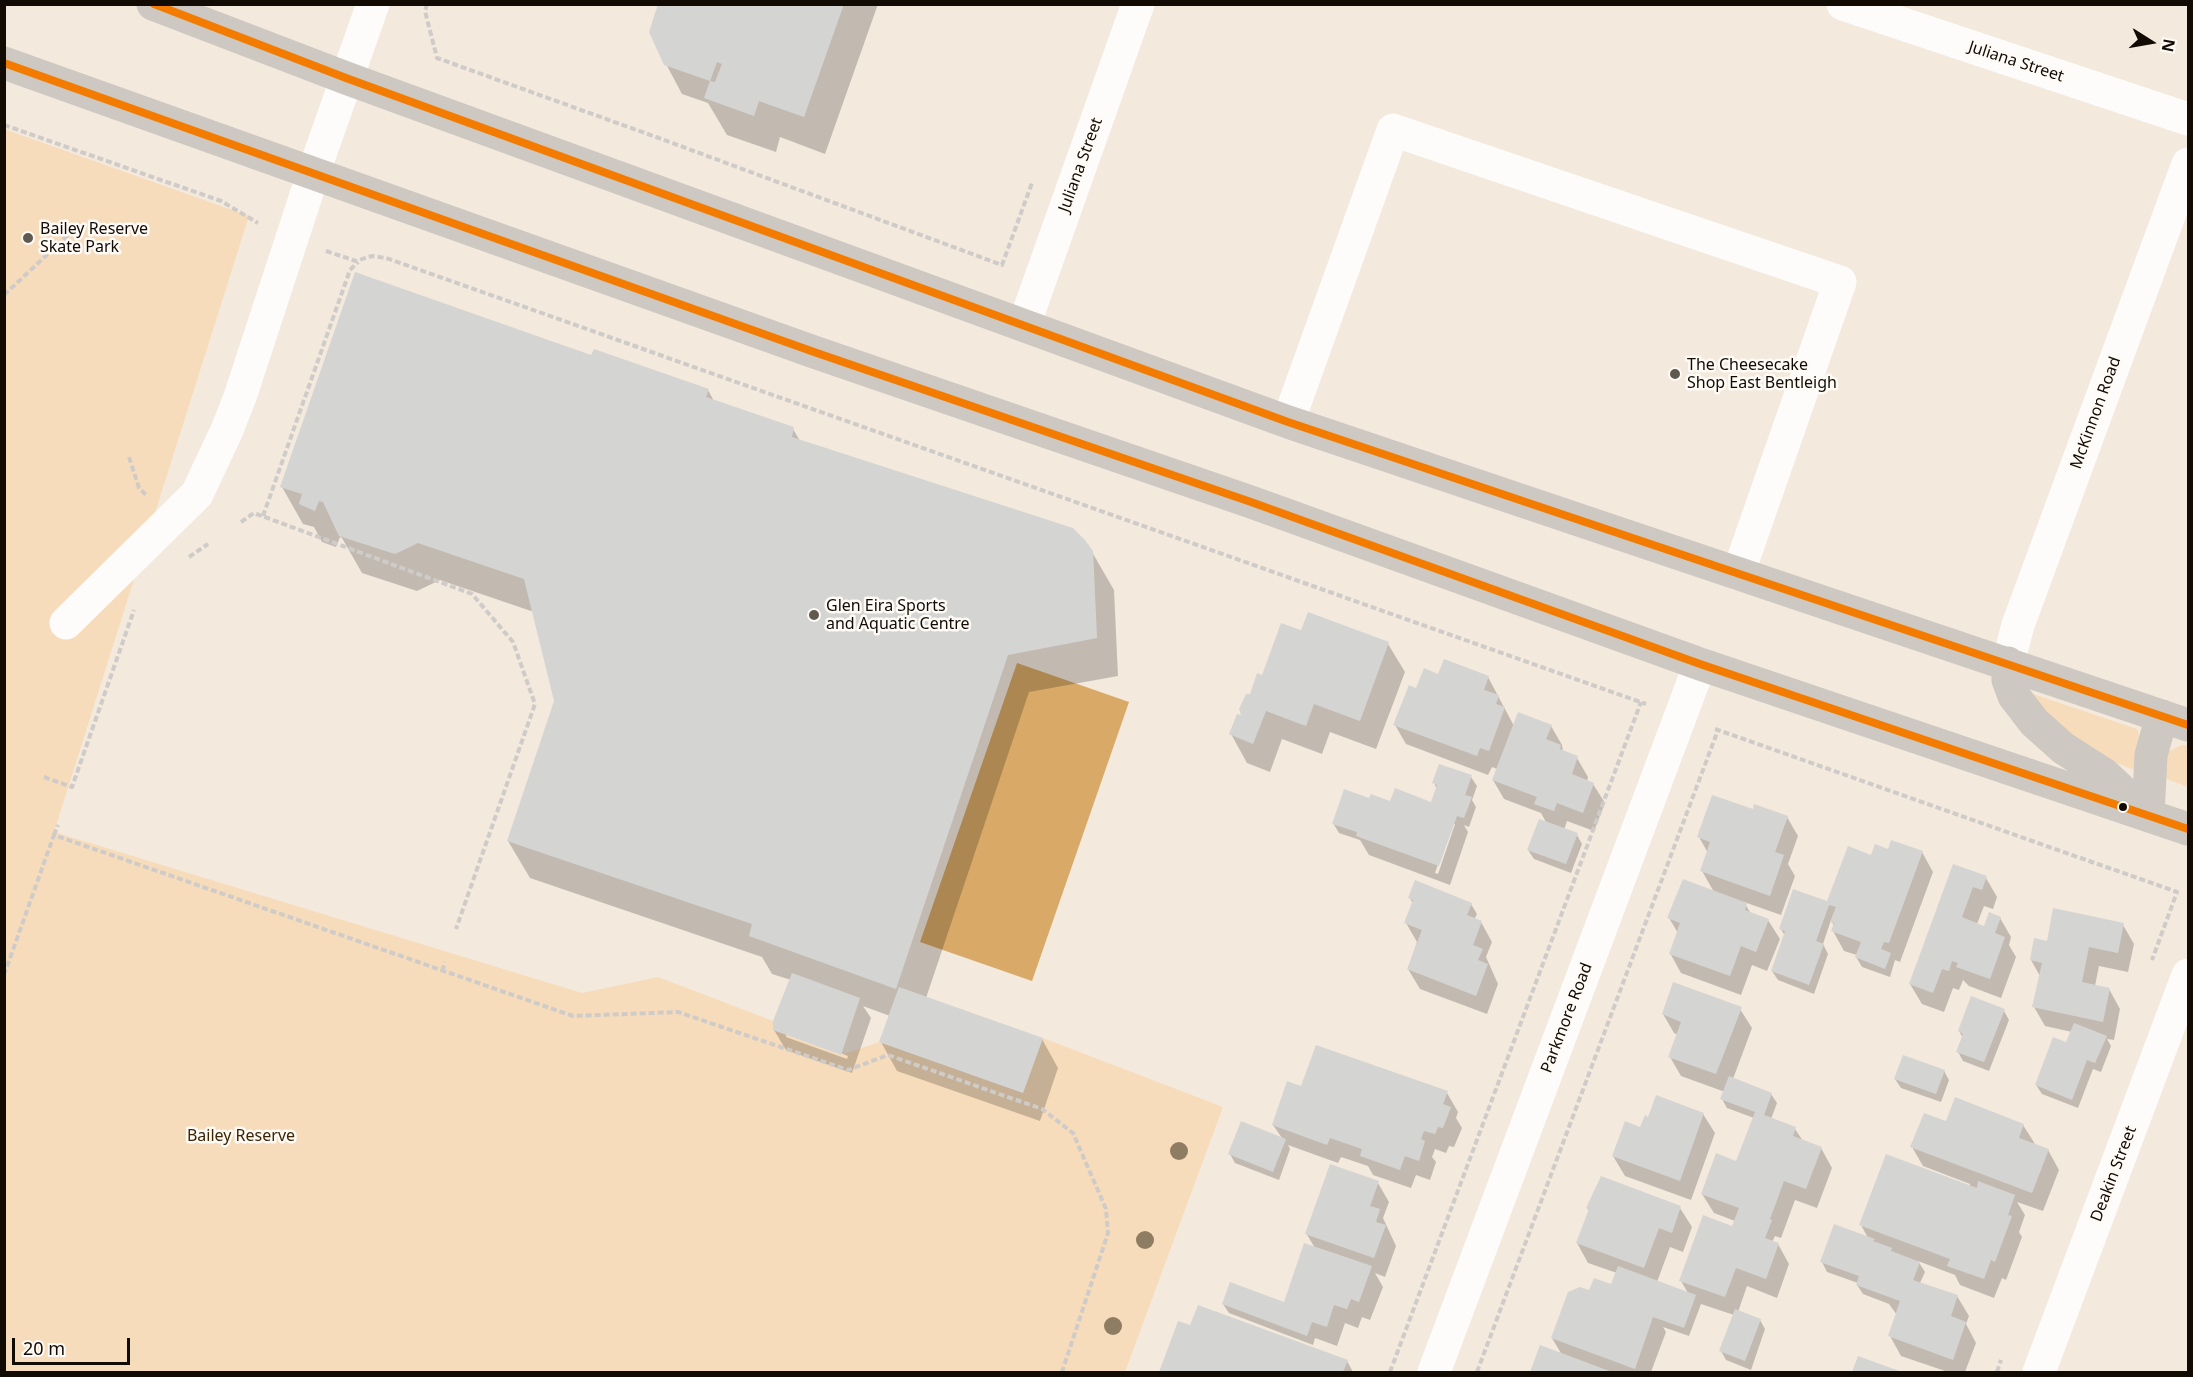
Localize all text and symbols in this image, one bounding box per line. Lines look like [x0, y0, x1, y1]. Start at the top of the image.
north arrow [2121, 12, 2181, 72]
text: N [2157, 37, 2181, 54]
street label: Juliana Street [1966, 38, 2066, 86]
street label: Juliana Street [1055, 115, 1107, 215]
place label: Bailey Reserve Skate Park [40, 219, 148, 257]
marker: Bailey Reserve Skate Park [21, 231, 35, 245]
street label: McKinnon Road [2067, 354, 2125, 472]
place label: The Cheesecake Shop East Bentleigh [1687, 355, 1837, 393]
marker: The Cheesecake Shop East Bentleigh [1668, 367, 1682, 381]
place label: Glen Eira Sports and Aquatic Centre [826, 596, 970, 634]
marker: Glen Eira Sports and Aquatic Centre [807, 608, 821, 622]
unlabelled marker [2117, 801, 2129, 813]
street label: Parkmore Road [1537, 960, 1597, 1076]
street label: Deakin Street [2087, 1123, 2141, 1225]
park label: Bailey Reserve [187, 1126, 295, 1146]
scale bar [15, 1326, 134, 1364]
text: 20 m [23, 1336, 65, 1360]

